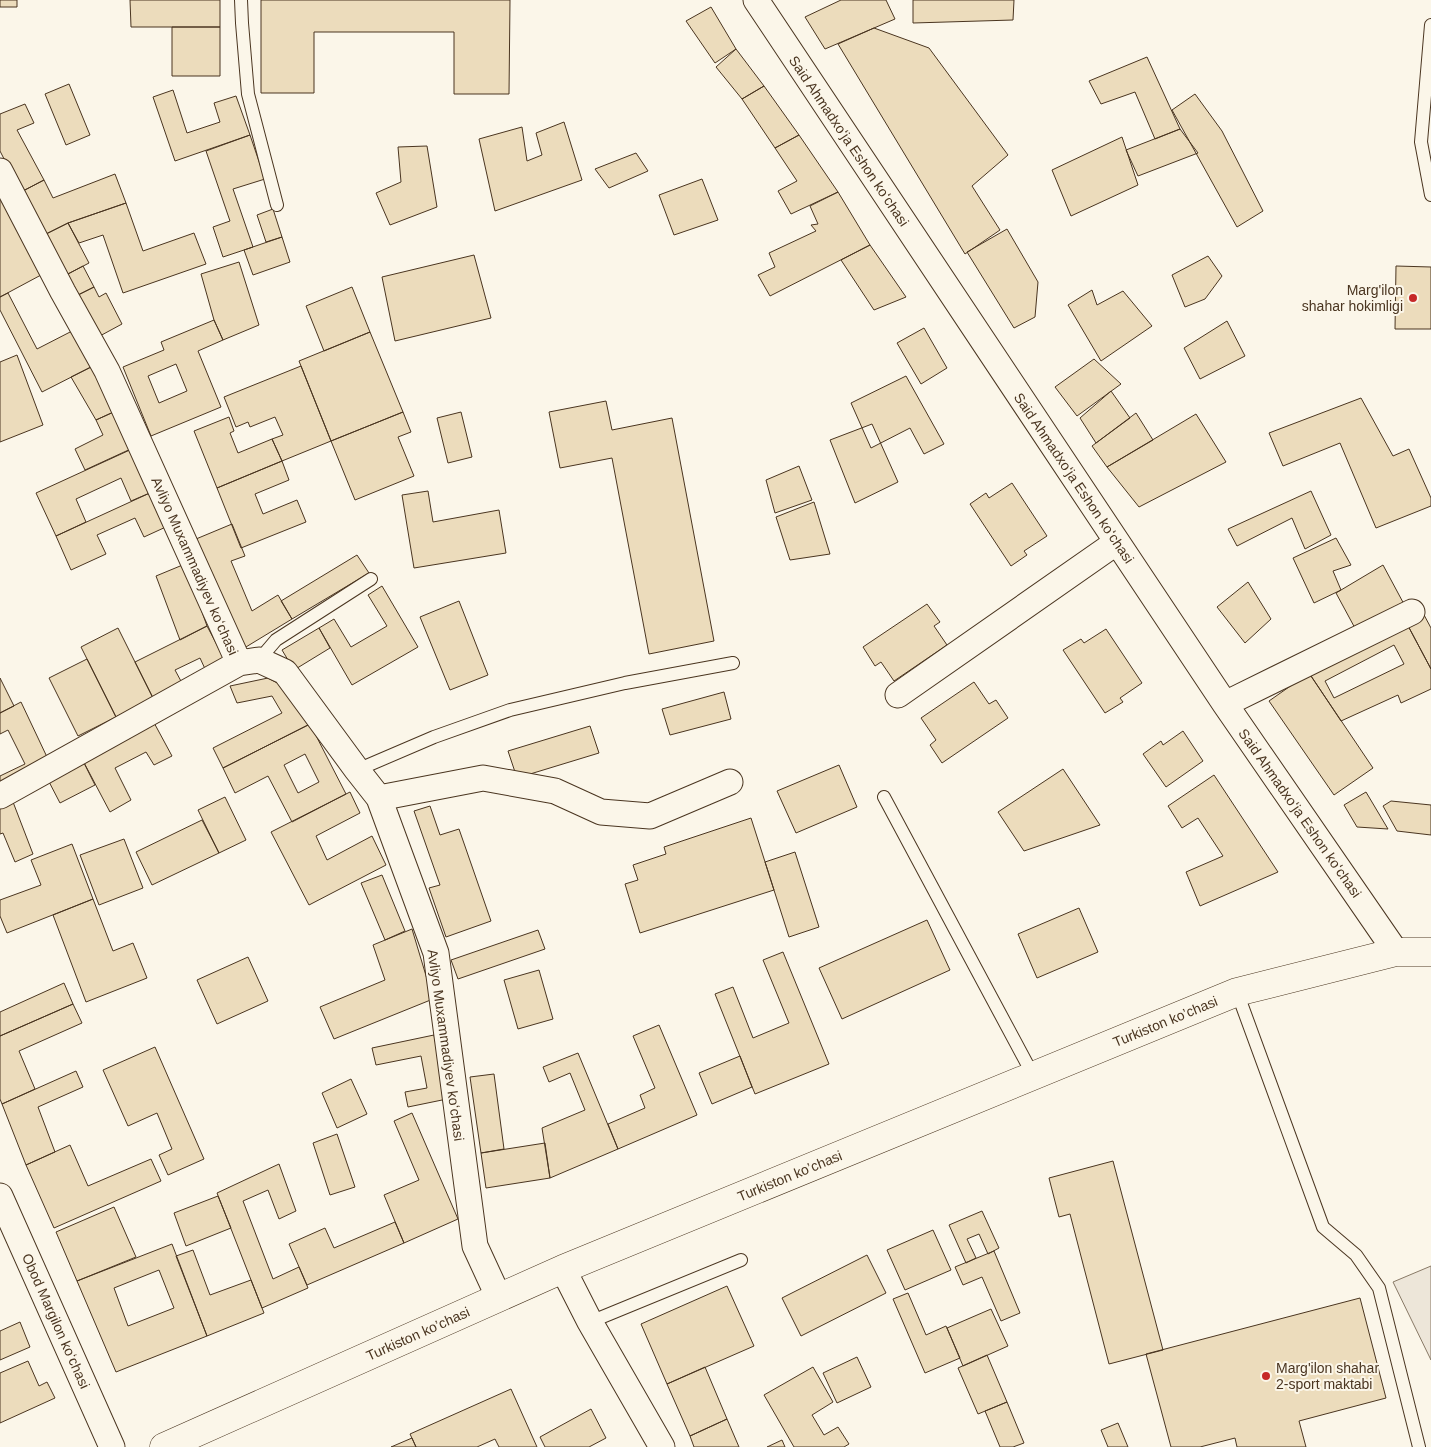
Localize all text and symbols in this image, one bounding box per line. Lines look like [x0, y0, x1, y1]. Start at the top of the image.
street label: Said Ahmadxoʻja Eshon koʻchasi [786, 53, 912, 229]
place label: Marg'ilon shahar hokimligi [1302, 282, 1403, 314]
marker: Marg'ilon shahar hokimligi [1407, 292, 1419, 304]
street label: Said Ahmadxoʻja Eshon koʻchasi [1011, 390, 1137, 566]
street label: Avliyo Muxammadiyev koʻchasi [148, 474, 242, 658]
street label: Said Ahmadxoʻja Eshon koʻchasi [1235, 726, 1365, 900]
street label: Avliyo Muxammadiyev koʻchasi [425, 948, 467, 1142]
street label: Turkiston ko’chasi [1111, 993, 1220, 1050]
street label: Turkiston ko’chasi [735, 1147, 844, 1204]
street label: Obod Margilon koʻchasi [19, 1251, 93, 1391]
street label: Turkiston ko’chasi [364, 1304, 472, 1364]
place label: Marg'ilon shahar 2-sport maktabi [1276, 1360, 1379, 1392]
marker: Marg'ilon shahar 2-sport maktabi [1260, 1370, 1272, 1382]

